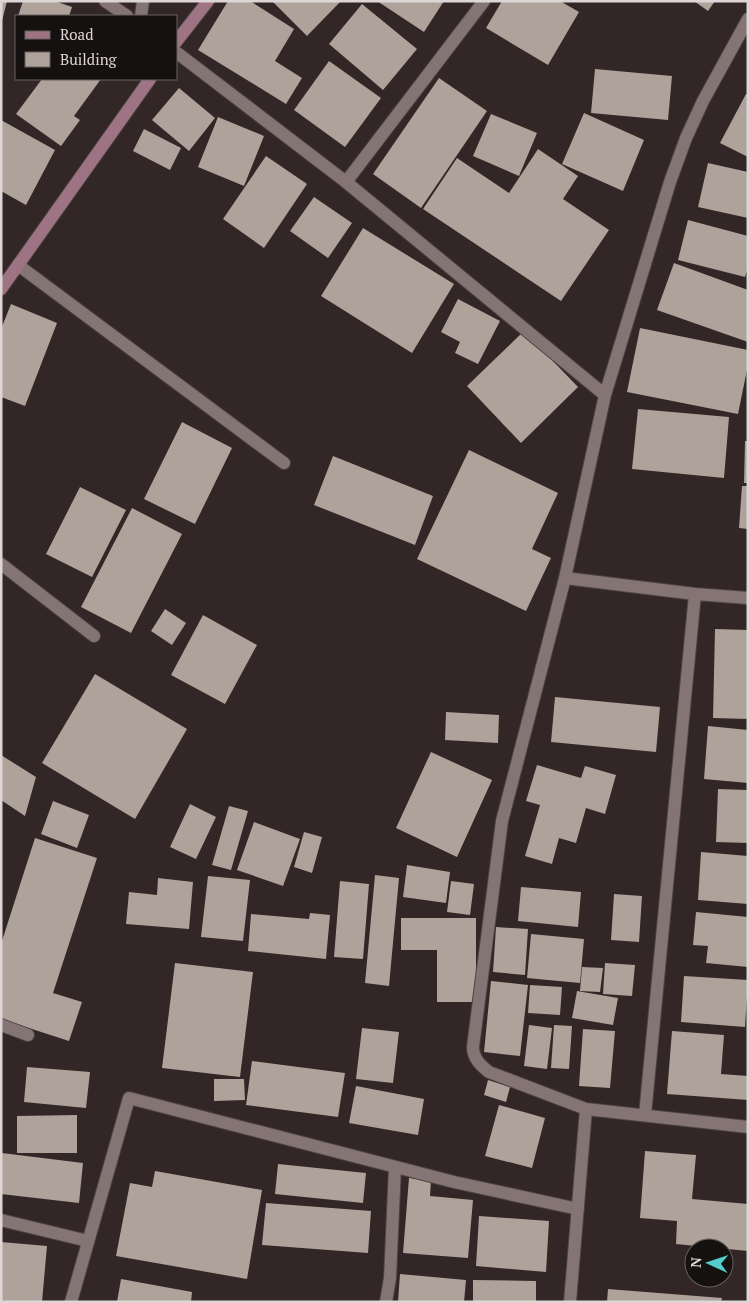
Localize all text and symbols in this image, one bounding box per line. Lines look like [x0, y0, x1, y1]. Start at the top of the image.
legend [15, 15, 178, 80]
text: Road [60, 24, 93, 44]
text: Building [60, 49, 118, 69]
north arrow [684, 1238, 734, 1288]
text: N [686, 1256, 705, 1268]

